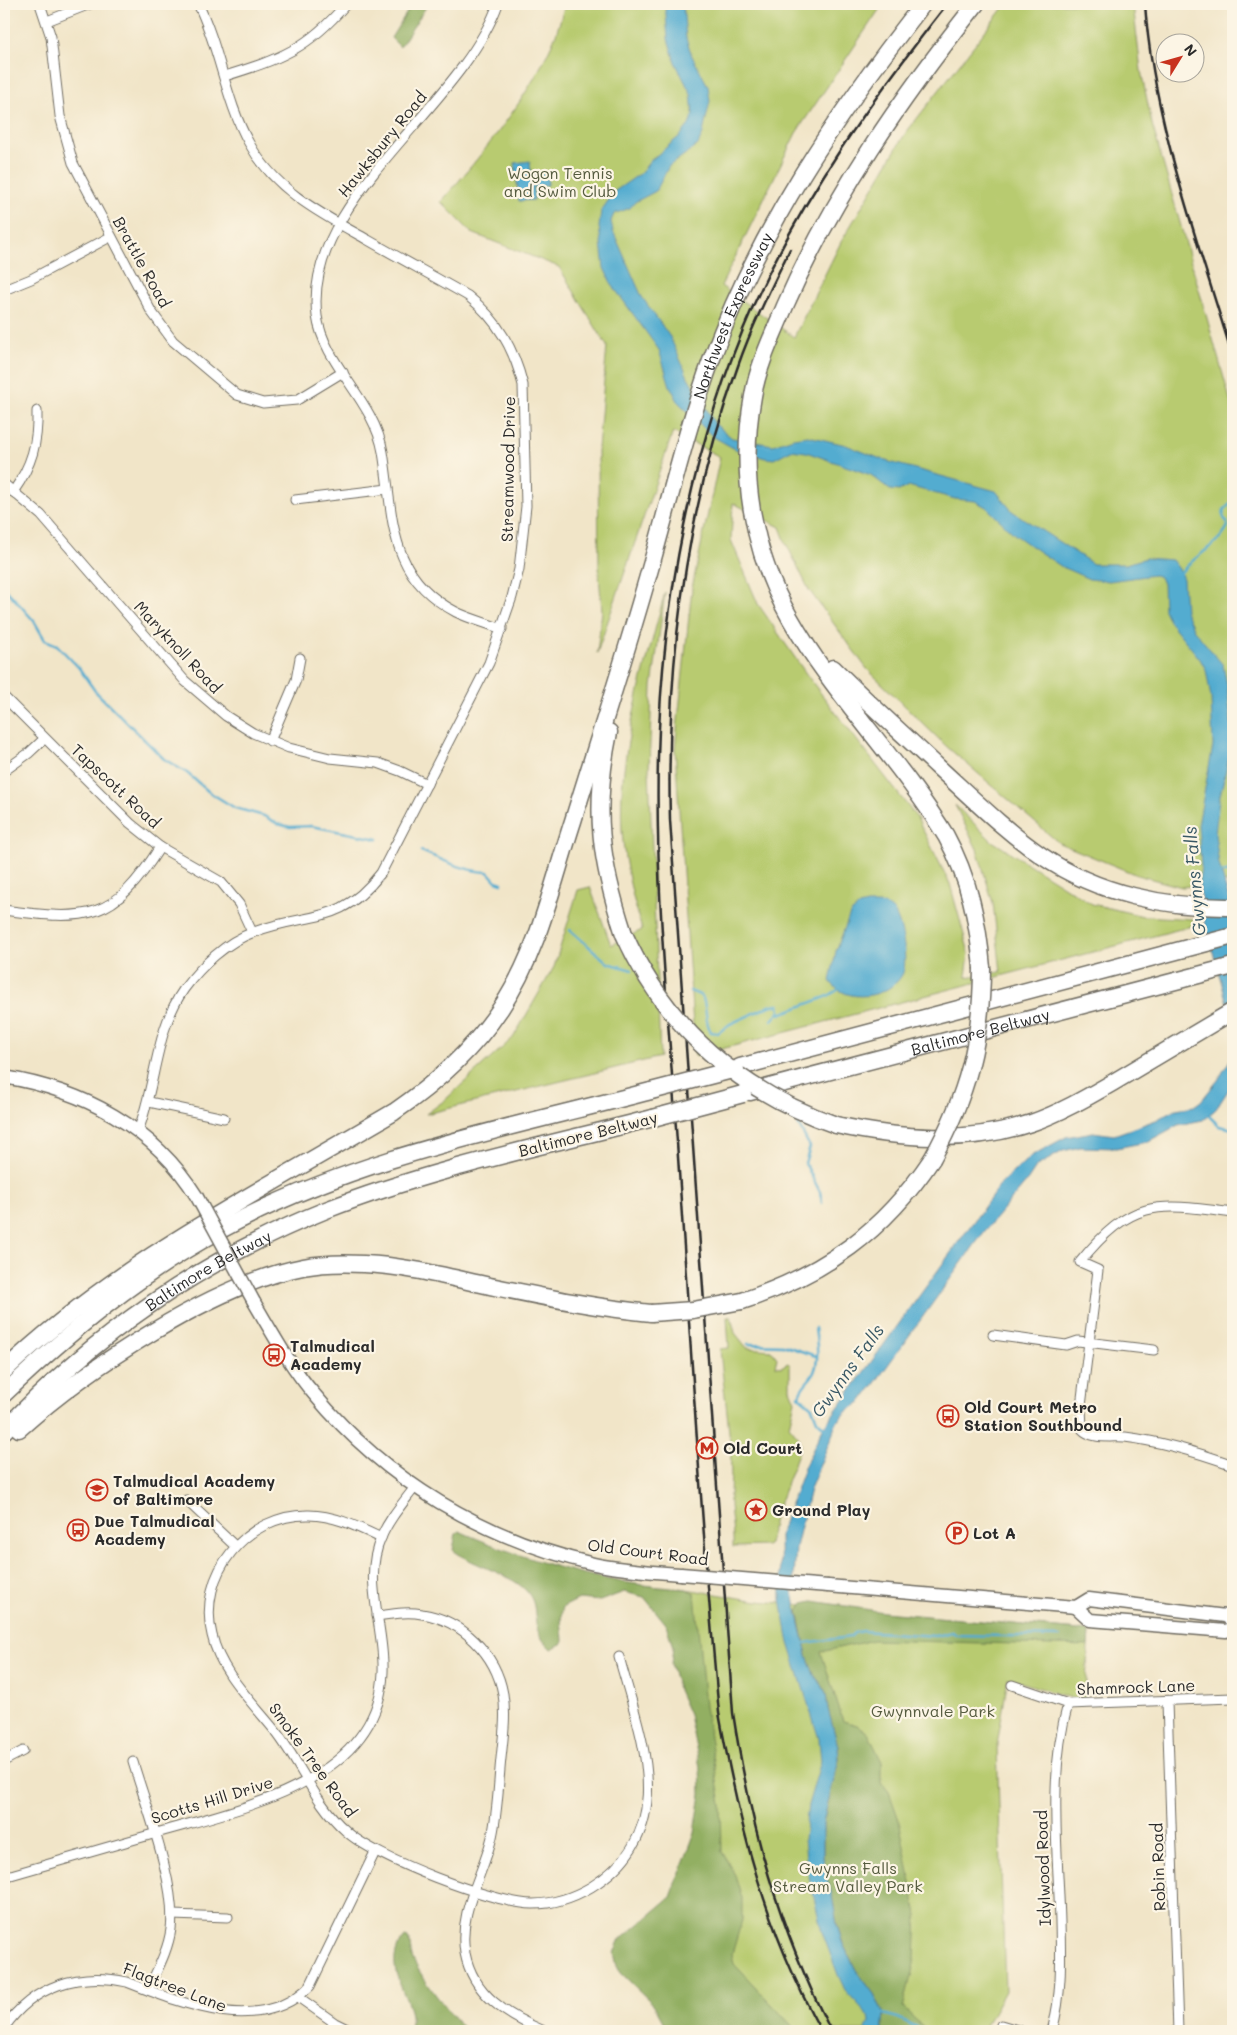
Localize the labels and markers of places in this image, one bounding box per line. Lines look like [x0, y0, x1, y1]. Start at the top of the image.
place label: Talmudical Academy [290, 1335, 375, 1374]
bus stop icon: Talmudical Academy [262, 1343, 286, 1367]
place label: Old Court Metro Station Southbound [964, 1396, 1122, 1435]
bus stop icon: Old Court Metro Station Southbound [936, 1404, 960, 1428]
metro station icon: Old Court [695, 1436, 719, 1460]
place label: Old Court [723, 1437, 802, 1458]
place label: Talmudical Academy of Baltimore [113, 1470, 275, 1509]
school or university icon: Talmudical Academy of Baltimore [85, 1478, 109, 1502]
place icon: Ground Play [744, 1498, 768, 1522]
place label: Ground Play [772, 1499, 871, 1520]
place label: Due Talmudical Academy [94, 1510, 215, 1549]
bus stop icon: Due Talmudical Academy [66, 1518, 90, 1542]
parking icon: Lot A [945, 1521, 969, 1545]
place label: Lot A [973, 1522, 1016, 1543]

